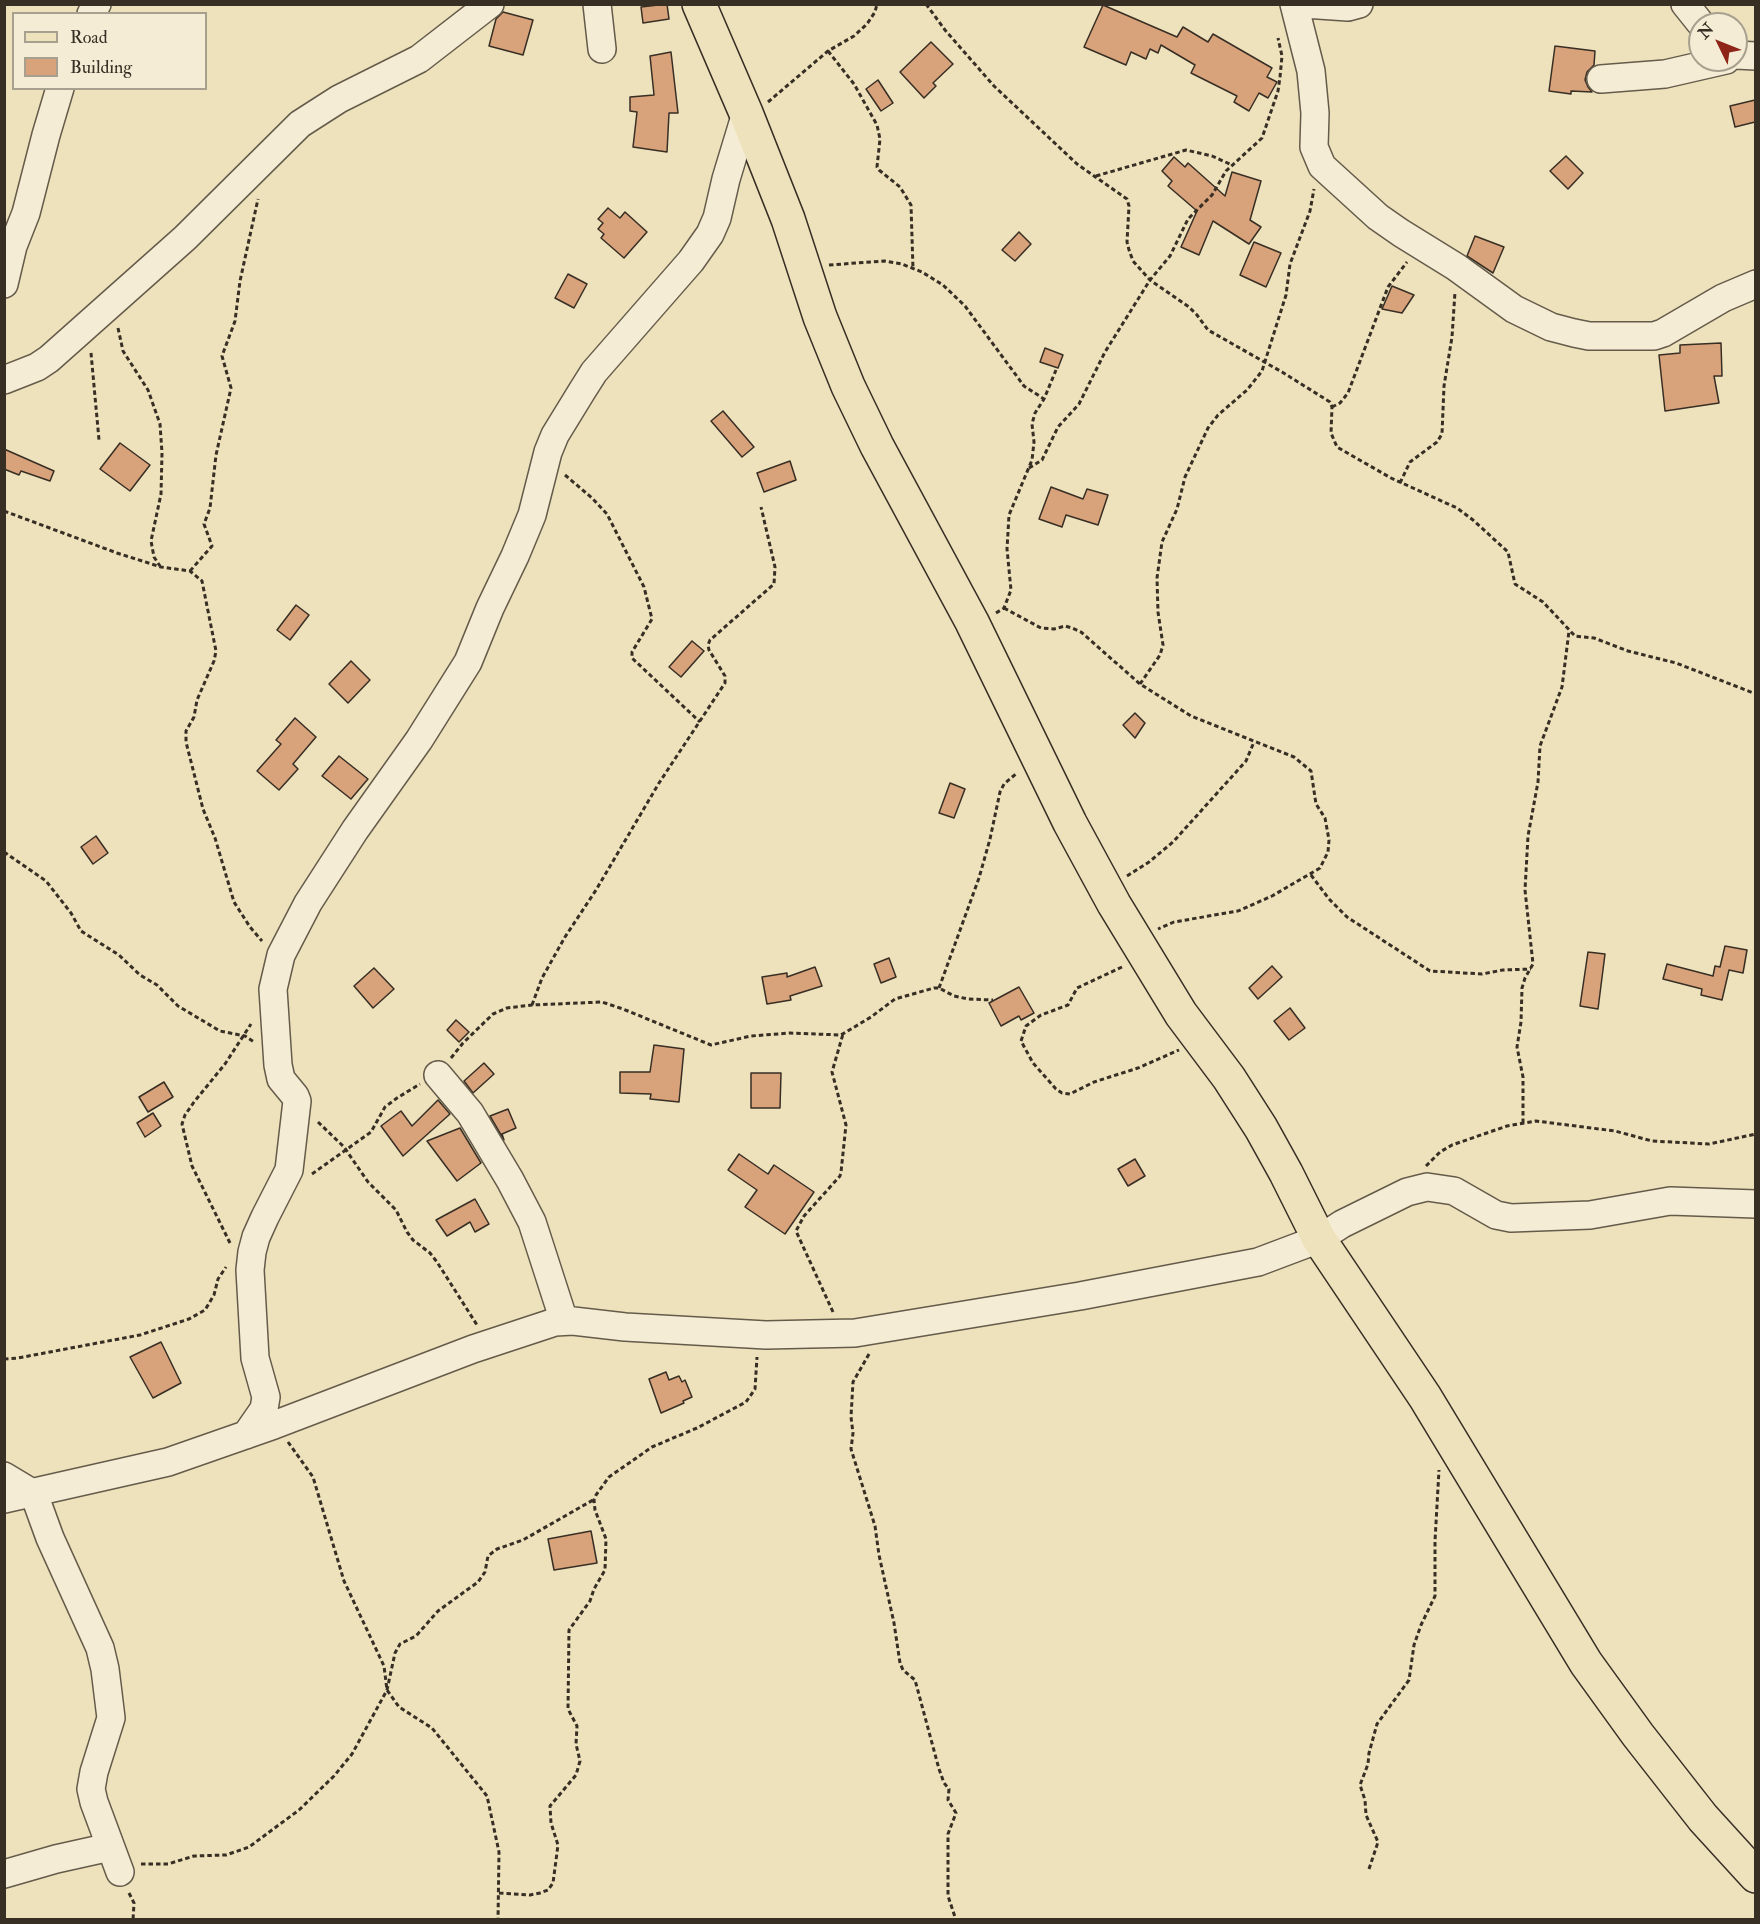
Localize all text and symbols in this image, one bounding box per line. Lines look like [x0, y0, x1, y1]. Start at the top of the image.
legend [12, 12, 207, 90]
north arrow [1688, 12, 1748, 72]
text: N [1694, 19, 1718, 43]
text: Road [70, 26, 108, 49]
text: Building [70, 56, 132, 79]

